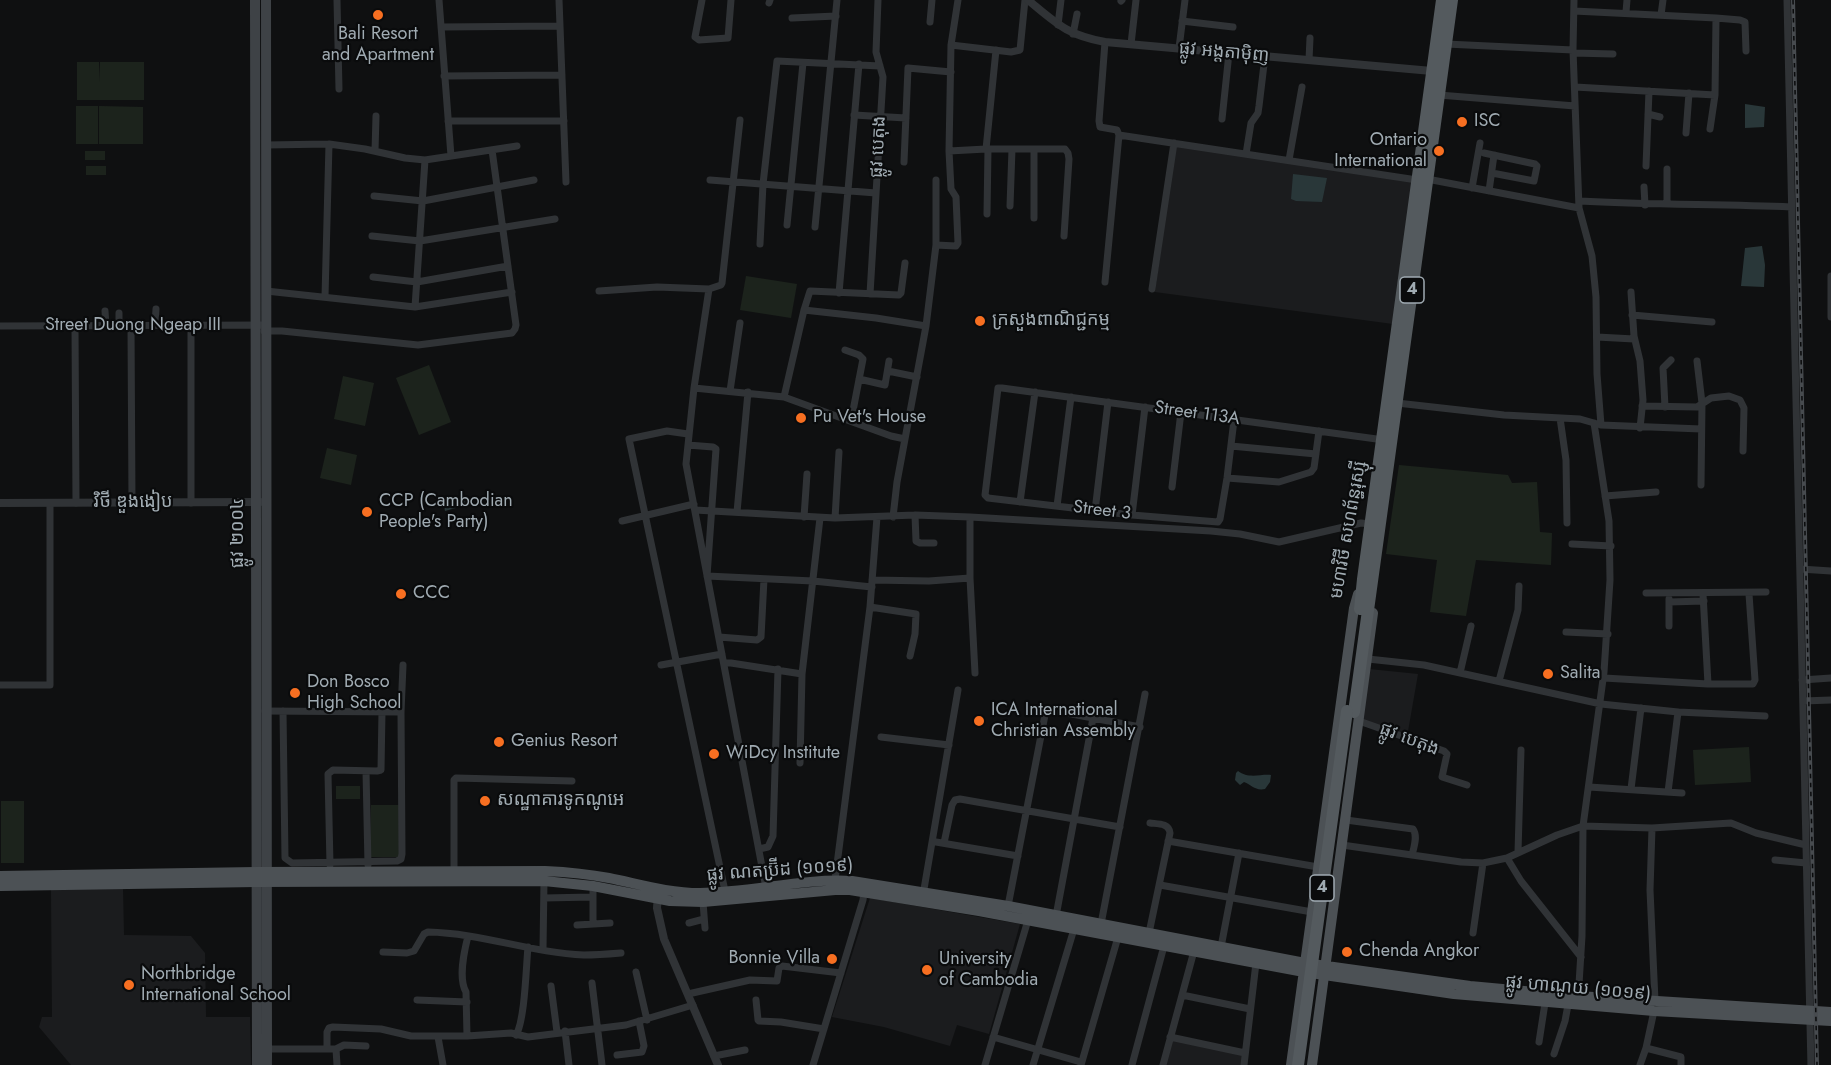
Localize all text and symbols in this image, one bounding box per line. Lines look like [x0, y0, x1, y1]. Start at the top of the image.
marker: Bali Resort and Apartment [371, 8, 385, 22]
place label: Bali Resort and Apartment [322, 24, 434, 66]
street label: ផ្លូវ អង្តតាម៉ិញ [1178, 38, 1270, 68]
place label: ISC [1474, 111, 1501, 133]
street label: ផ្លូវ បេតុង [867, 115, 891, 179]
marker: ISC [1455, 115, 1469, 129]
place label: Ontario International [1334, 130, 1427, 172]
marker: Ontario International [1432, 144, 1446, 158]
road number: 4 [1400, 277, 1424, 303]
place label: ក្រសួងពាណិជ្ជកម្ម [992, 310, 1110, 332]
marker: ក្រសួងពាណិជ្ជកម្ម [973, 314, 987, 328]
street label: Street Duong Ngeap III [45, 315, 221, 337]
street label: Street 113A [1153, 397, 1241, 431]
place label: Pu Vet's House [813, 407, 926, 429]
marker: Pu Vet's House [794, 411, 808, 425]
street label: មហាវិថី សហព័ន្ធរុស្ស៊ី [1326, 459, 1372, 601]
place label: CCP (Cambodian People's Party) [379, 491, 513, 534]
street label: វិថី ឌួងងៀប [94, 492, 172, 514]
street label: Street 3 [1072, 497, 1132, 525]
street label: ផ្លូវ ២០០៤ [228, 498, 250, 568]
marker: CCP (Cambodian People's Party) [360, 505, 374, 519]
place label: CCC [413, 583, 450, 605]
marker: CCC [394, 587, 408, 601]
place label: Salita [1560, 663, 1600, 685]
marker: Salita [1541, 667, 1555, 681]
place label: Don Bosco High School [307, 672, 401, 714]
marker: Don Bosco High School [288, 686, 302, 700]
place label: ICA International Christian Assembly [991, 700, 1135, 742]
marker: ICA International Christian Assembly [972, 714, 986, 728]
street label: ផ្លូវ បេតុង [1376, 719, 1442, 761]
place label: Genius Resort [511, 731, 617, 753]
marker: Genius Resort [492, 735, 506, 749]
place label: WiDcy Institute [726, 743, 840, 765]
marker: WiDcy Institute [707, 747, 721, 761]
place label: សណ្ឋាគារទូកណូអេ [497, 790, 624, 812]
marker: សណ្ឋាគារទូកណូអេ [478, 794, 492, 808]
street label: ផ្លូវ ណតប្រ៊ីដ (១០១៩) [706, 855, 854, 887]
road number: 4 [1310, 875, 1334, 901]
place label: Chenda Angkor [1359, 941, 1479, 963]
marker: Chenda Angkor [1340, 945, 1354, 959]
place label: Bonnie Villa [728, 948, 820, 970]
place label: University of Cambodia [939, 949, 1038, 992]
marker: Bonnie Villa [825, 952, 839, 966]
marker: University of Cambodia [920, 963, 934, 977]
place label: Northbridge International School [141, 964, 291, 1006]
street label: ផ្លូវ ហាណូយ (១០១៩) [1504, 972, 1652, 1006]
marker: Northbridge International School [122, 978, 136, 992]

